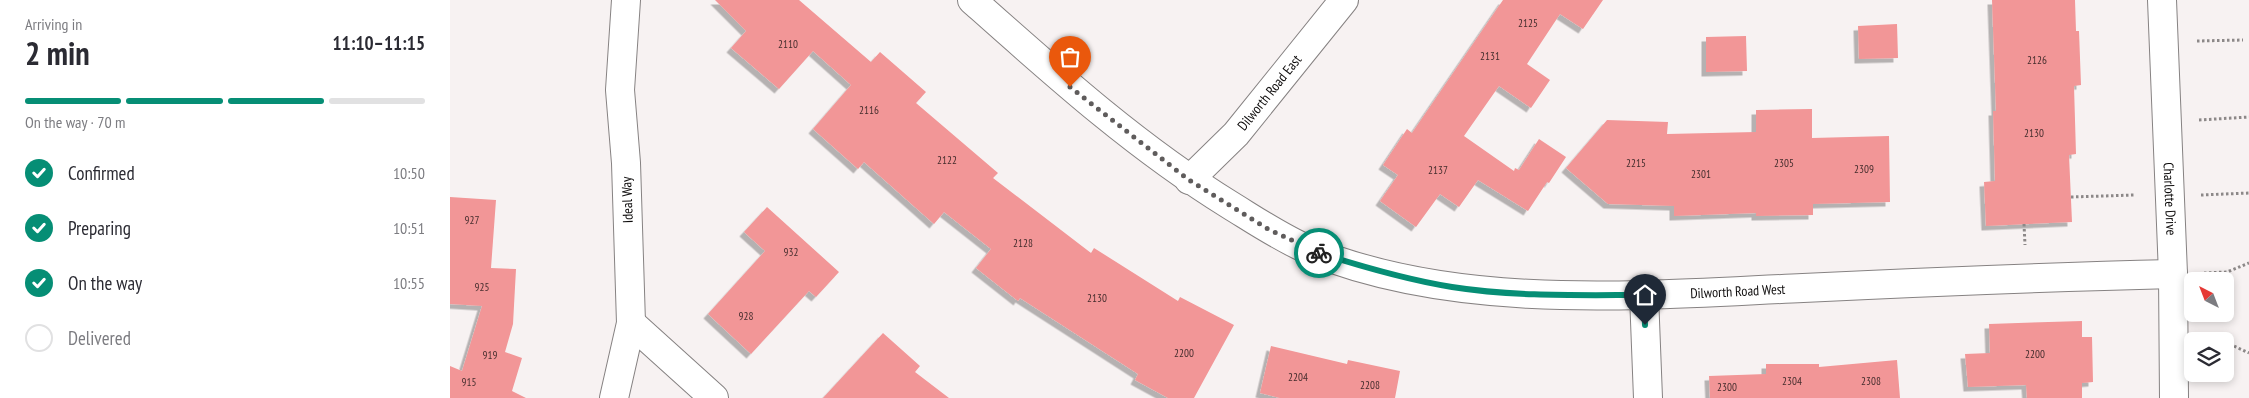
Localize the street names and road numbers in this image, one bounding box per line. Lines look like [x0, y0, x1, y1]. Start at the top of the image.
street label: Dilworth Road East [1233, 51, 1305, 134]
street label: Charlotte Drive [2160, 162, 2180, 236]
street label: Ideal Way [617, 176, 637, 224]
street label: Dilworth Road West [1690, 280, 1786, 302]

